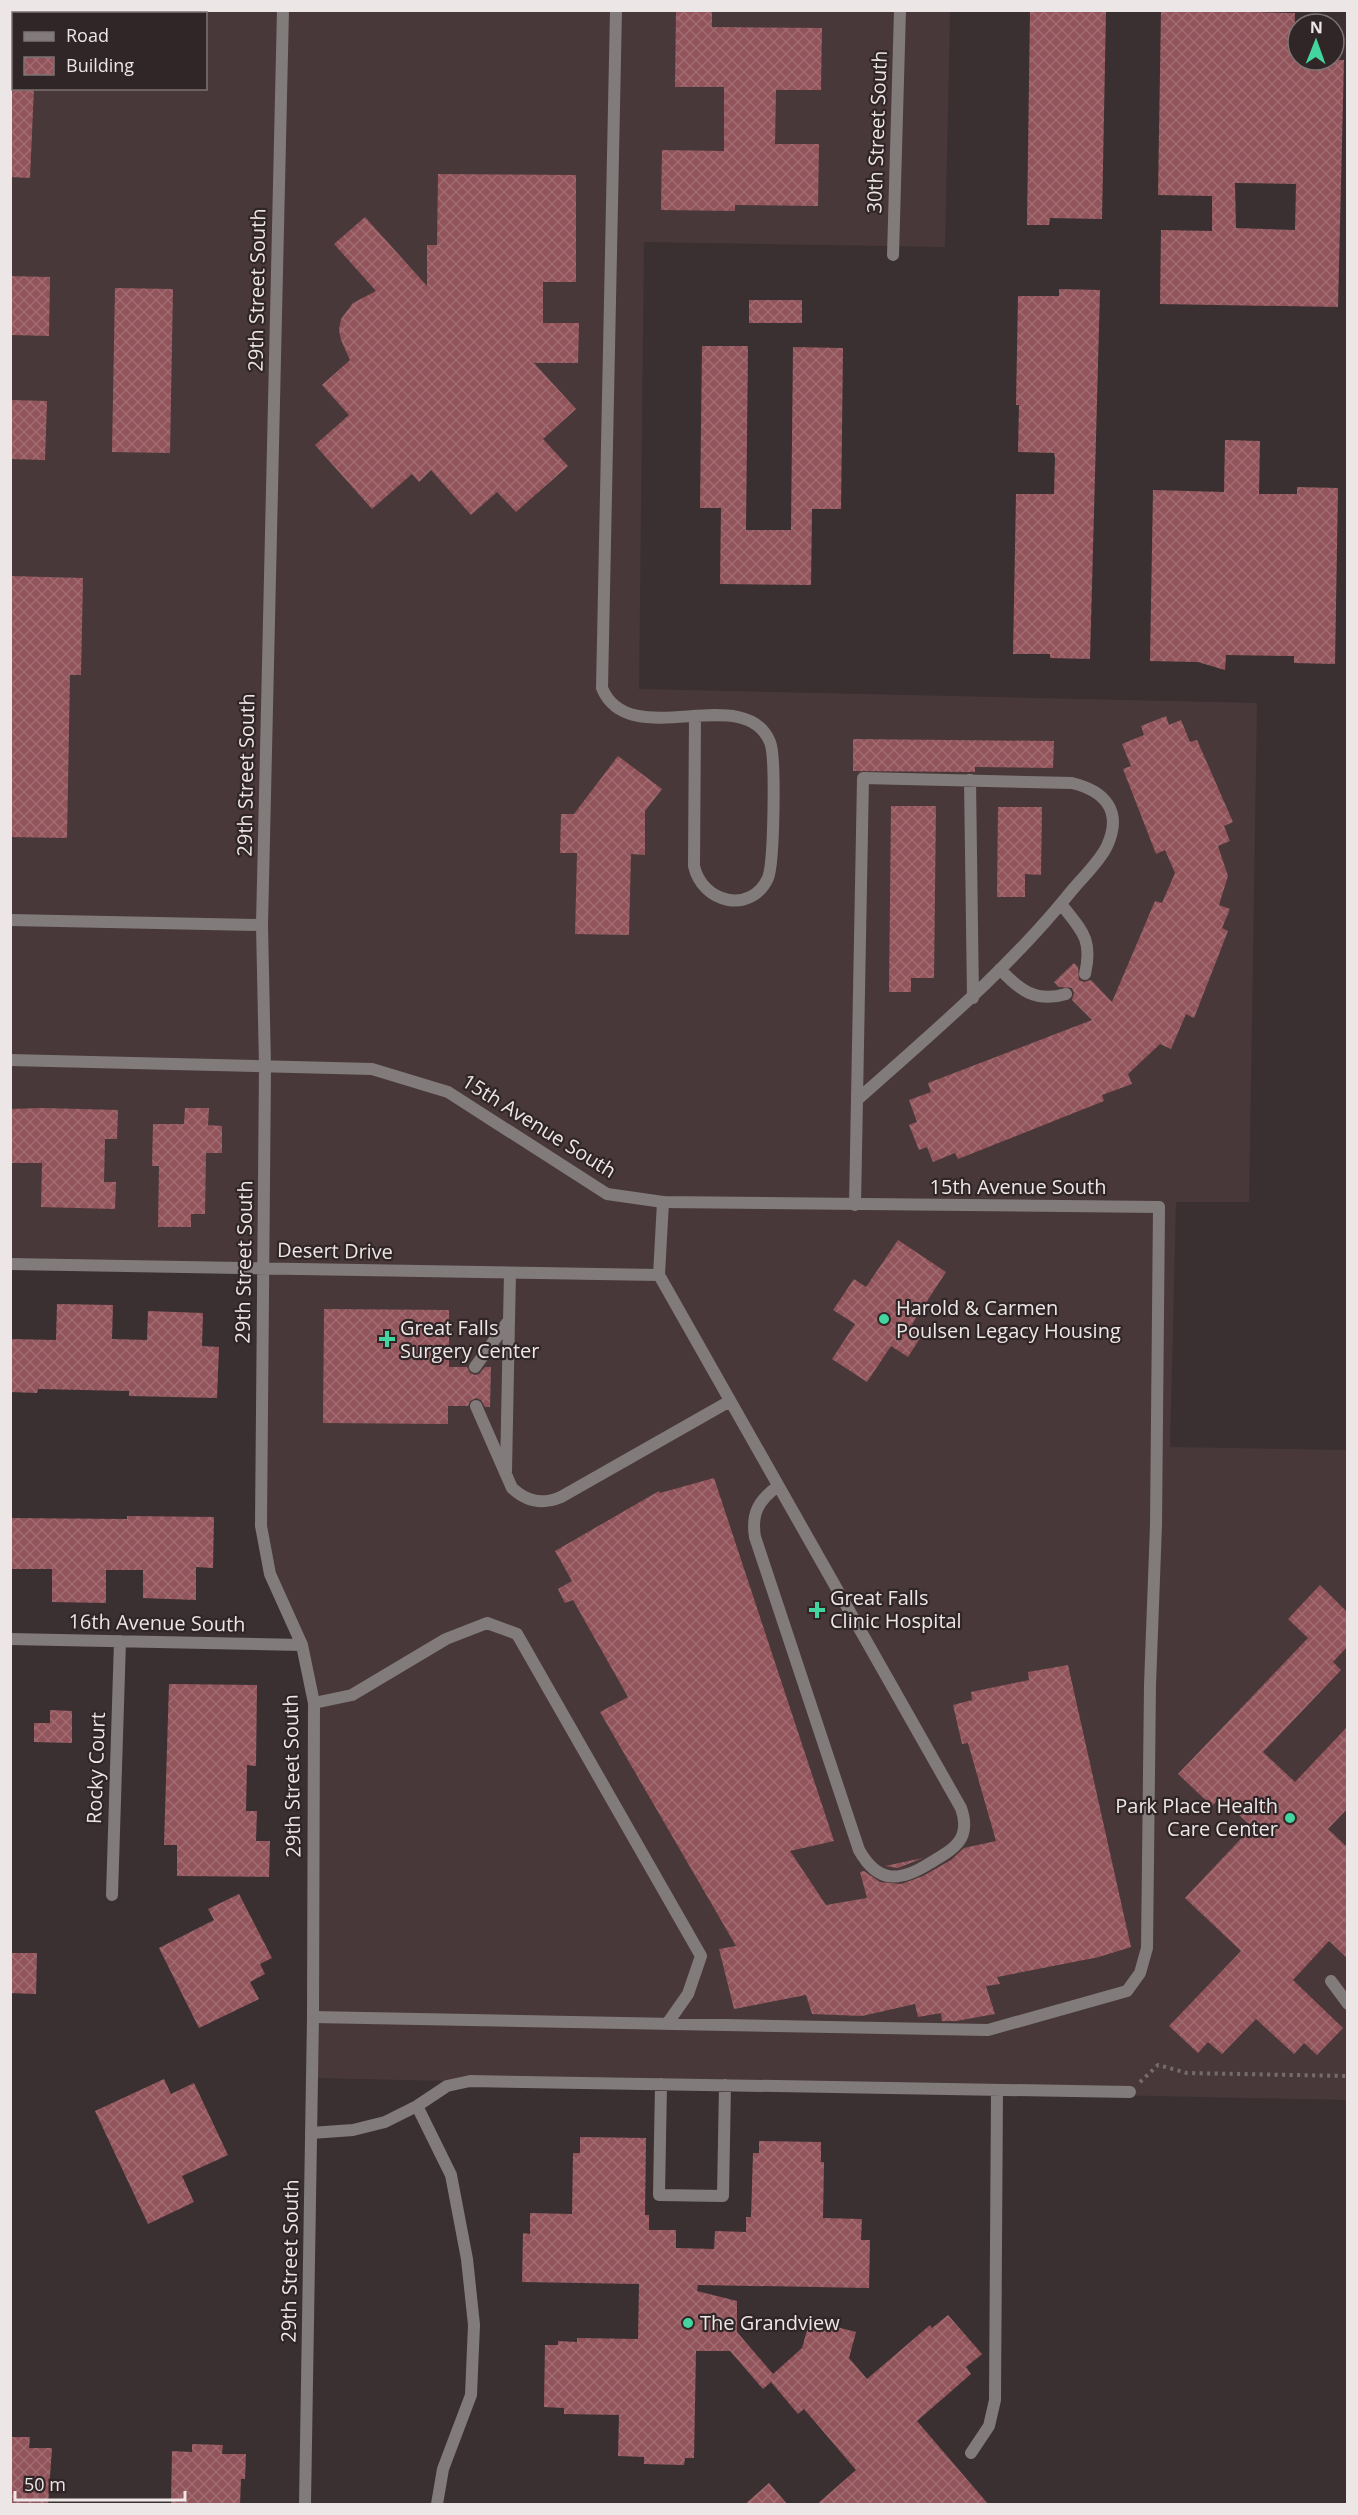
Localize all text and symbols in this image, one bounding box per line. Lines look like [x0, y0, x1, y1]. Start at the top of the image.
legend [12, 12, 207, 90]
north arrow [1286, 12, 1346, 72]
text: N [1310, 16, 1323, 38]
text: Road [66, 23, 109, 47]
street label: 30th Street South [860, 50, 893, 214]
text: Building [66, 53, 134, 77]
street label: 29th Street South [242, 208, 271, 372]
street label: 29th Street South [231, 693, 260, 857]
street label: 15th Avenue South [457, 1067, 621, 1184]
street label: 15th Avenue South [930, 1173, 1106, 1200]
street label: 29th Street South [229, 1180, 258, 1344]
street label: Desert Drive [277, 1236, 393, 1265]
place label: Harold & Carmen Poulsen Legacy Housing [896, 1294, 1121, 1344]
marker: Harold & Carmen Poulsen Legacy Housing [877, 1312, 891, 1326]
place label: Great Falls Surgery Center [400, 1314, 540, 1364]
marker: Great Falls Surgery Center [378, 1330, 396, 1348]
place label: Great Falls Clinic Hospital [830, 1584, 962, 1634]
marker: Great Falls Clinic Hospital [808, 1601, 826, 1619]
street label: 16th Avenue South [68, 1607, 246, 1638]
street label: 29th Street South [277, 1694, 306, 1858]
street label: Rocky Court [80, 1712, 111, 1824]
place label: Park Place Health Care Center [1115, 1792, 1278, 1842]
marker: Park Place Health Care Center [1283, 1811, 1297, 1825]
street label: 29th Street South [275, 2179, 304, 2343]
place label: The Grandview [700, 2309, 840, 2336]
marker: The Grandview [681, 2316, 695, 2330]
scale bar [15, 2464, 184, 2502]
text: 50 m [24, 2472, 66, 2496]

